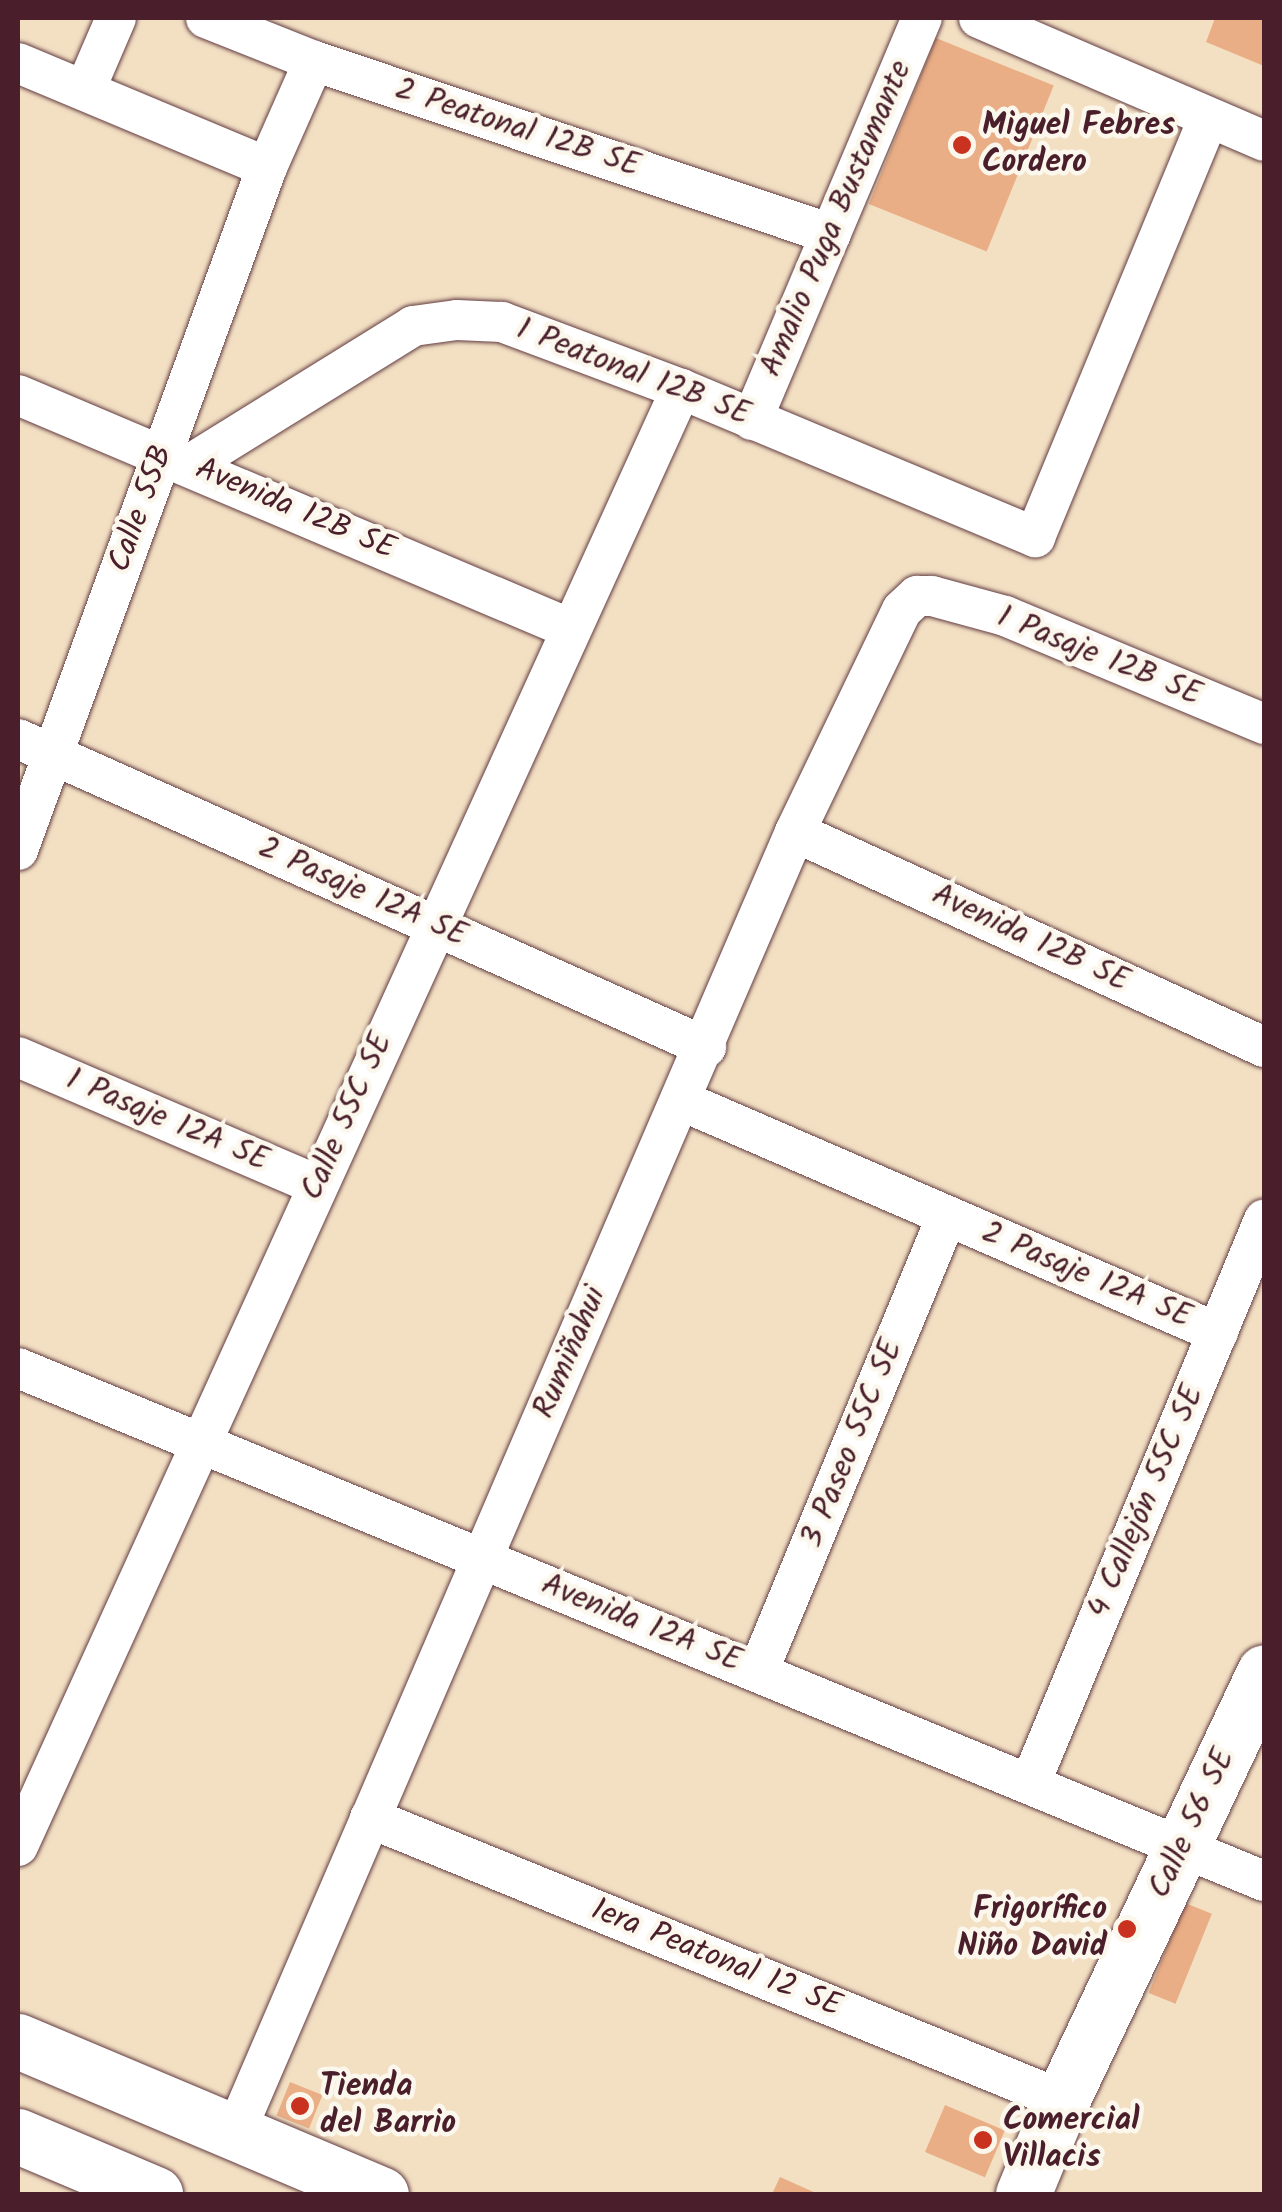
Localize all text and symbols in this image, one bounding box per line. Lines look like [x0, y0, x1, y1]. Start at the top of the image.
street label: Amalio Puga Bustamante [753, 55, 921, 383]
street label: 2 Peatonal 12B SE [390, 71, 644, 187]
place label: Miguel Febres Cordero [982, 108, 1175, 183]
marker: Miguel Febres Cordero [951, 134, 973, 156]
street label: 1 Peatonal 12B SE [511, 311, 755, 435]
street label: Calle 55B [101, 440, 183, 578]
street label: Avenida 12B SE [189, 451, 401, 569]
street label: 1 Pasaje 12B SE [991, 599, 1207, 715]
street label: 2 Pasaje 12A SE [252, 830, 472, 956]
street label: Avenida 12B SE [925, 877, 1135, 1001]
street label: Calle 55C SE [294, 1027, 402, 1207]
street label: 1 Pasaje 12A SE [60, 1061, 274, 1181]
street label: 2 Pasaje 12A SE [975, 1214, 1197, 1338]
street label: Rumiñahui [526, 1281, 616, 1425]
street label: 3 Paseo 55C SE [794, 1334, 912, 1554]
street label: 4 Callejón 55C SE [1081, 1380, 1213, 1624]
street label: Avenida 12A SE [535, 1566, 747, 1682]
street label: Calle 56 SE [1142, 1743, 1244, 1905]
street label: 1era Peatonal 12 SE [585, 1891, 847, 2027]
place label: Frigorífico Niño David [957, 1892, 1107, 1967]
marker: Frigorífico Niño David [1116, 1918, 1138, 1940]
place label: Tienda del Barrio [320, 2069, 456, 2144]
marker: Tienda del Barrio [289, 2095, 311, 2117]
place label: Comercial Villacis [1003, 2103, 1140, 2178]
marker: Comercial Villacis [972, 2129, 994, 2151]

